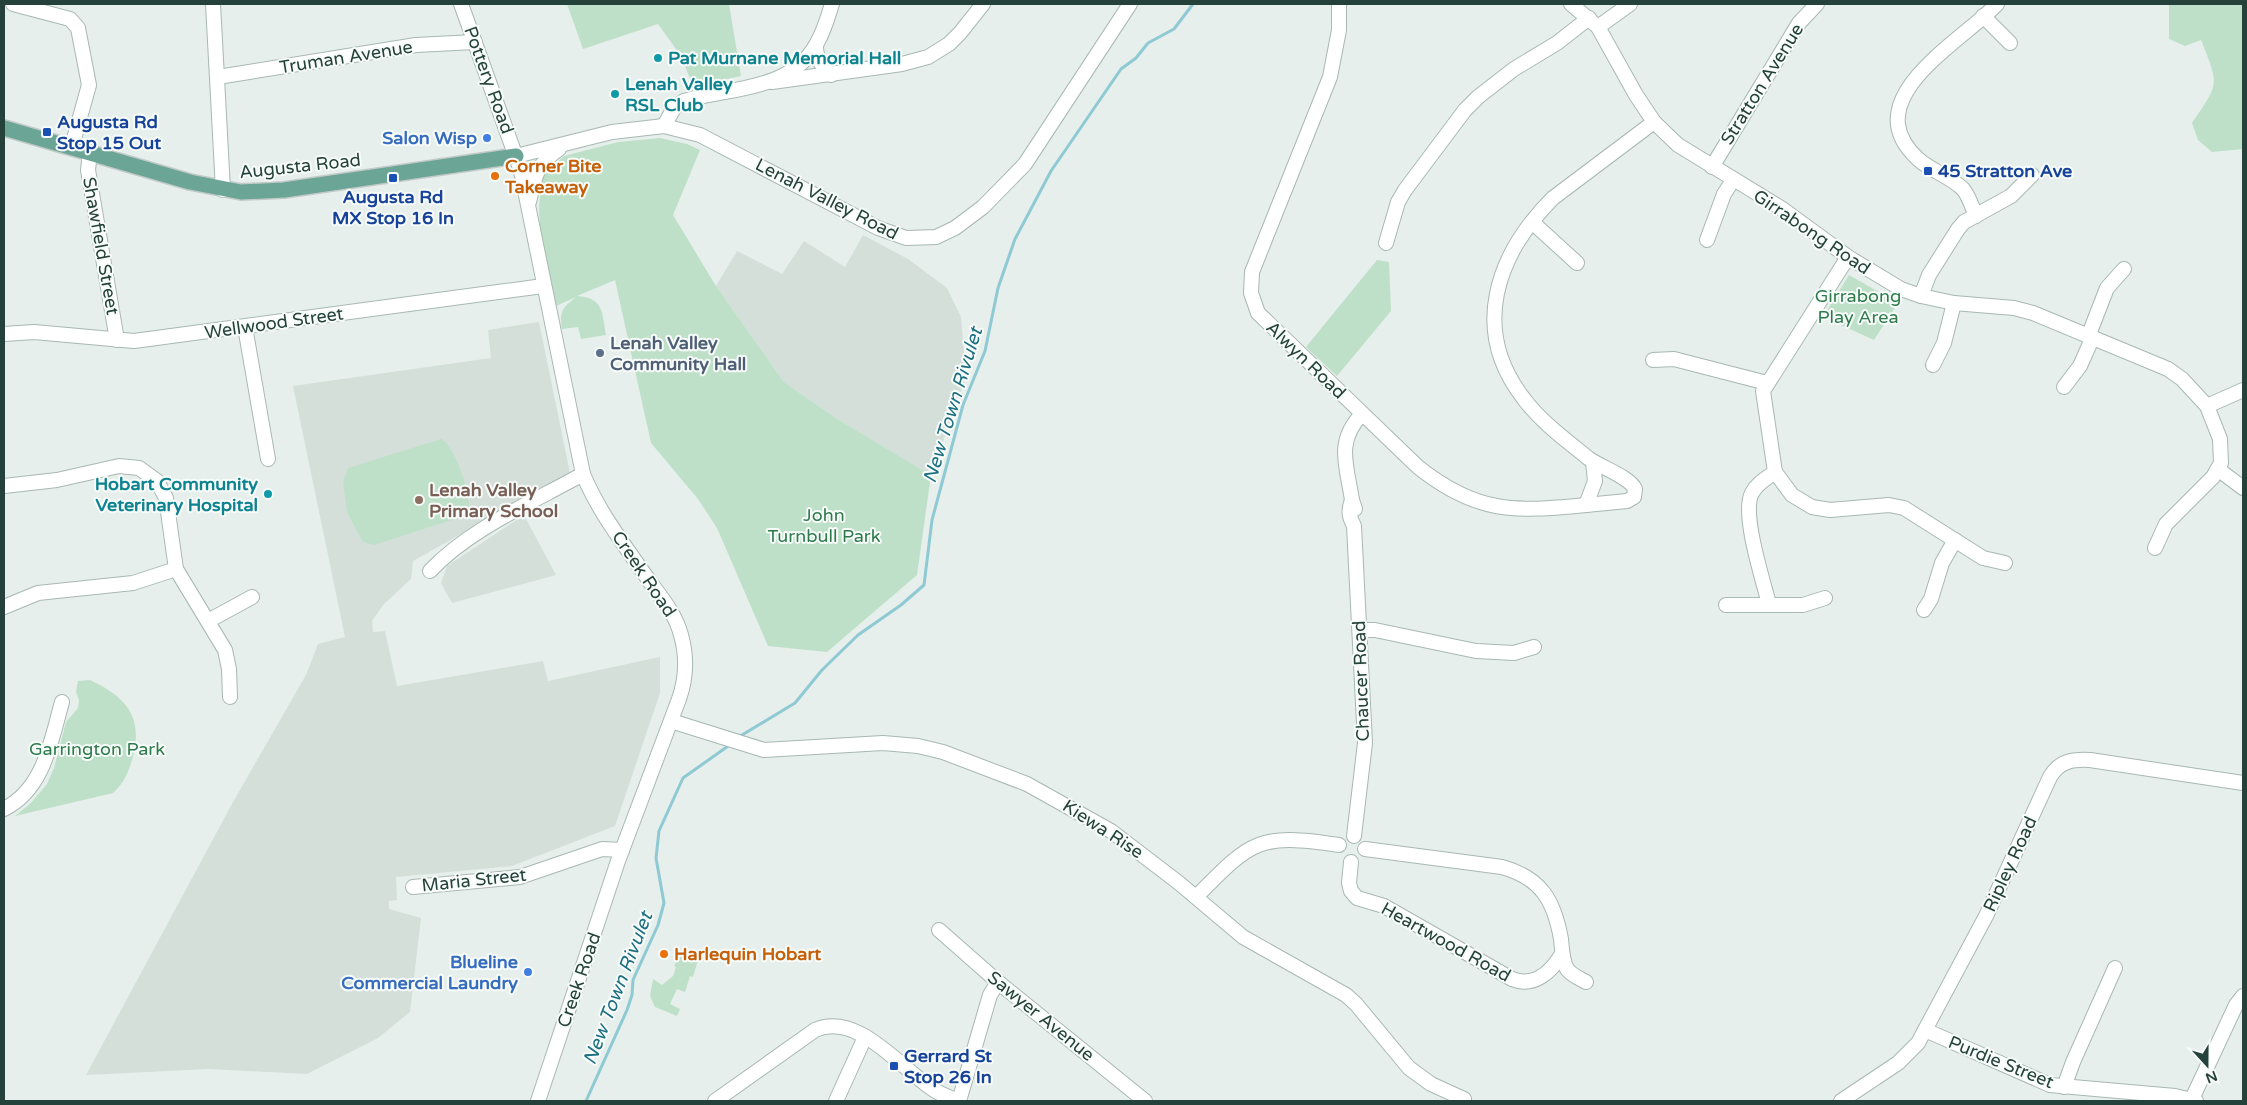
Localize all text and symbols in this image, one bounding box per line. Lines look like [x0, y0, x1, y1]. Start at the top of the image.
street label: Stratton Avenue [1716, 19, 1808, 149]
street label: Pottery Road [459, 23, 519, 137]
street label: Truman Avenue [278, 36, 414, 78]
place label: Pat Murnane Memorial Hall [668, 47, 901, 69]
marker: Pat Murnane Memorial Hall [652, 52, 664, 64]
place label: Lenah Valley RSL Club [625, 73, 733, 116]
marker: Lenah Valley RSL Club [609, 88, 621, 100]
place label: Augusta Rd Stop 15 Out [57, 111, 161, 154]
marker: Augusta Rd Stop 15 Out [41, 126, 53, 138]
place label: Salon Wisp [382, 127, 477, 149]
marker: Salon Wisp [481, 132, 493, 144]
street label: Augusta Road [238, 149, 362, 183]
street label: Lenah Valley Road [752, 153, 902, 245]
place label: Corner Bite Takeaway [504, 155, 602, 198]
place label: 45 Stratton Ave [1938, 160, 2072, 182]
marker: 45 Stratton Ave [1922, 165, 1934, 177]
marker: Corner Bite Takeaway [489, 170, 501, 182]
marker: Augusta Rd MX Stop 16 In [387, 172, 399, 184]
street label: Shawfield Street [78, 175, 124, 317]
street label: Girrabong Road [1749, 185, 1875, 279]
place label: Augusta Rd MX Stop 16 In [332, 186, 454, 229]
park label: Girrabong Play Area [1815, 285, 1901, 328]
street label: Wellwood Street [203, 302, 345, 344]
street label: Alwyn Road [1261, 316, 1351, 404]
water label: New Town Rivulet [919, 322, 988, 486]
place label: Lenah Valley Community Hall [610, 332, 746, 375]
marker: Lenah Valley Community Hall [594, 347, 606, 359]
place label: Hobart Community Veterinary Hospital [95, 473, 258, 516]
place label: Lenah Valley Primary School [429, 479, 558, 522]
marker: Hobart Community Veterinary Hospital [262, 488, 274, 500]
marker: Lenah Valley Primary School [413, 494, 425, 506]
park label: John Turnbull Park [767, 504, 881, 547]
street label: Creek Road [607, 527, 681, 621]
street label: Chaucer Road [1348, 620, 1374, 742]
park label: Garrington Park [29, 738, 165, 760]
street label: Kiewa Rise [1059, 795, 1147, 863]
street label: Ripley Road [1978, 813, 2042, 915]
street label: Maria Street [421, 864, 528, 896]
street label: Heartwood Road [1377, 897, 1515, 987]
water label: New Town Rivulet [579, 906, 658, 1068]
street label: Creek Road [552, 930, 606, 1030]
place label: Harlequin Hobart [674, 943, 821, 965]
marker: Harlequin Hobart [658, 948, 670, 960]
place label: Blueline Commercial Laundry [341, 951, 518, 994]
marker: Blueline Commercial Laundry [522, 966, 534, 978]
street label: Sawyer Avenue [983, 966, 1099, 1066]
street label: Purdie Street [1945, 1031, 2057, 1093]
north arrow [2182, 1040, 2232, 1090]
place label: Gerrard St Stop 26 In [904, 1045, 992, 1088]
marker: Gerrard St Stop 26 In [888, 1060, 900, 1072]
text: N [2203, 1067, 2220, 1087]

